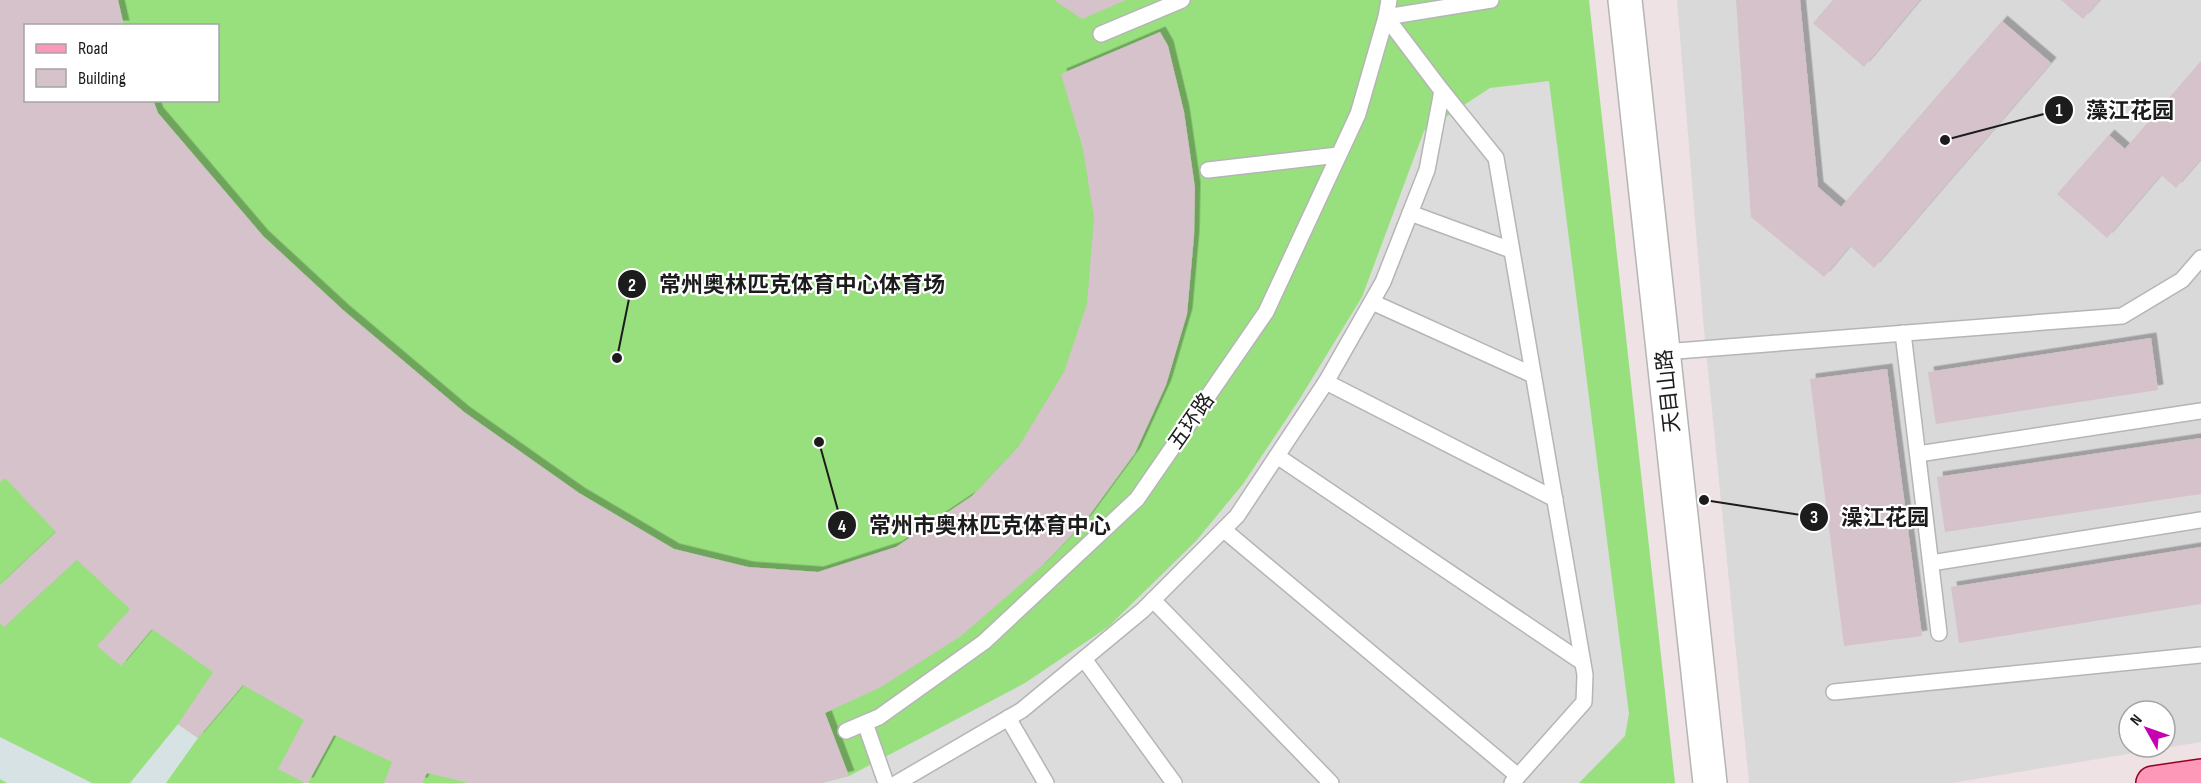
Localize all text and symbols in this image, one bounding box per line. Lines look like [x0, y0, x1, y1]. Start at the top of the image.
legend [24, 24, 219, 102]
text: Road [78, 38, 108, 59]
text: Building [78, 68, 126, 89]
callout: 藻江花园 [2044, 90, 2186, 130]
text: 藻江花园 [2086, 98, 2174, 125]
text: 1 [2055, 100, 2063, 121]
callout: 常州奥林匹克体育中心体育场 [617, 264, 957, 304]
text: 常州奥林匹克体育中心体育场 [659, 272, 945, 299]
text: 2 [628, 275, 636, 296]
street label: 天目山路 [1652, 348, 1685, 434]
street label: 五环路 [1163, 388, 1220, 454]
callout: 澡江花园 [1799, 497, 1941, 537]
callout: 常州市奥林匹克体育中心 [827, 505, 1123, 545]
text: 澡江花园 [1841, 505, 1929, 532]
text: 3 [1810, 507, 1818, 528]
text: 常州市奥林匹克体育中心 [869, 513, 1111, 540]
text: 4 [838, 516, 847, 537]
north arrow [2117, 699, 2177, 759]
text: N [2127, 711, 2147, 730]

